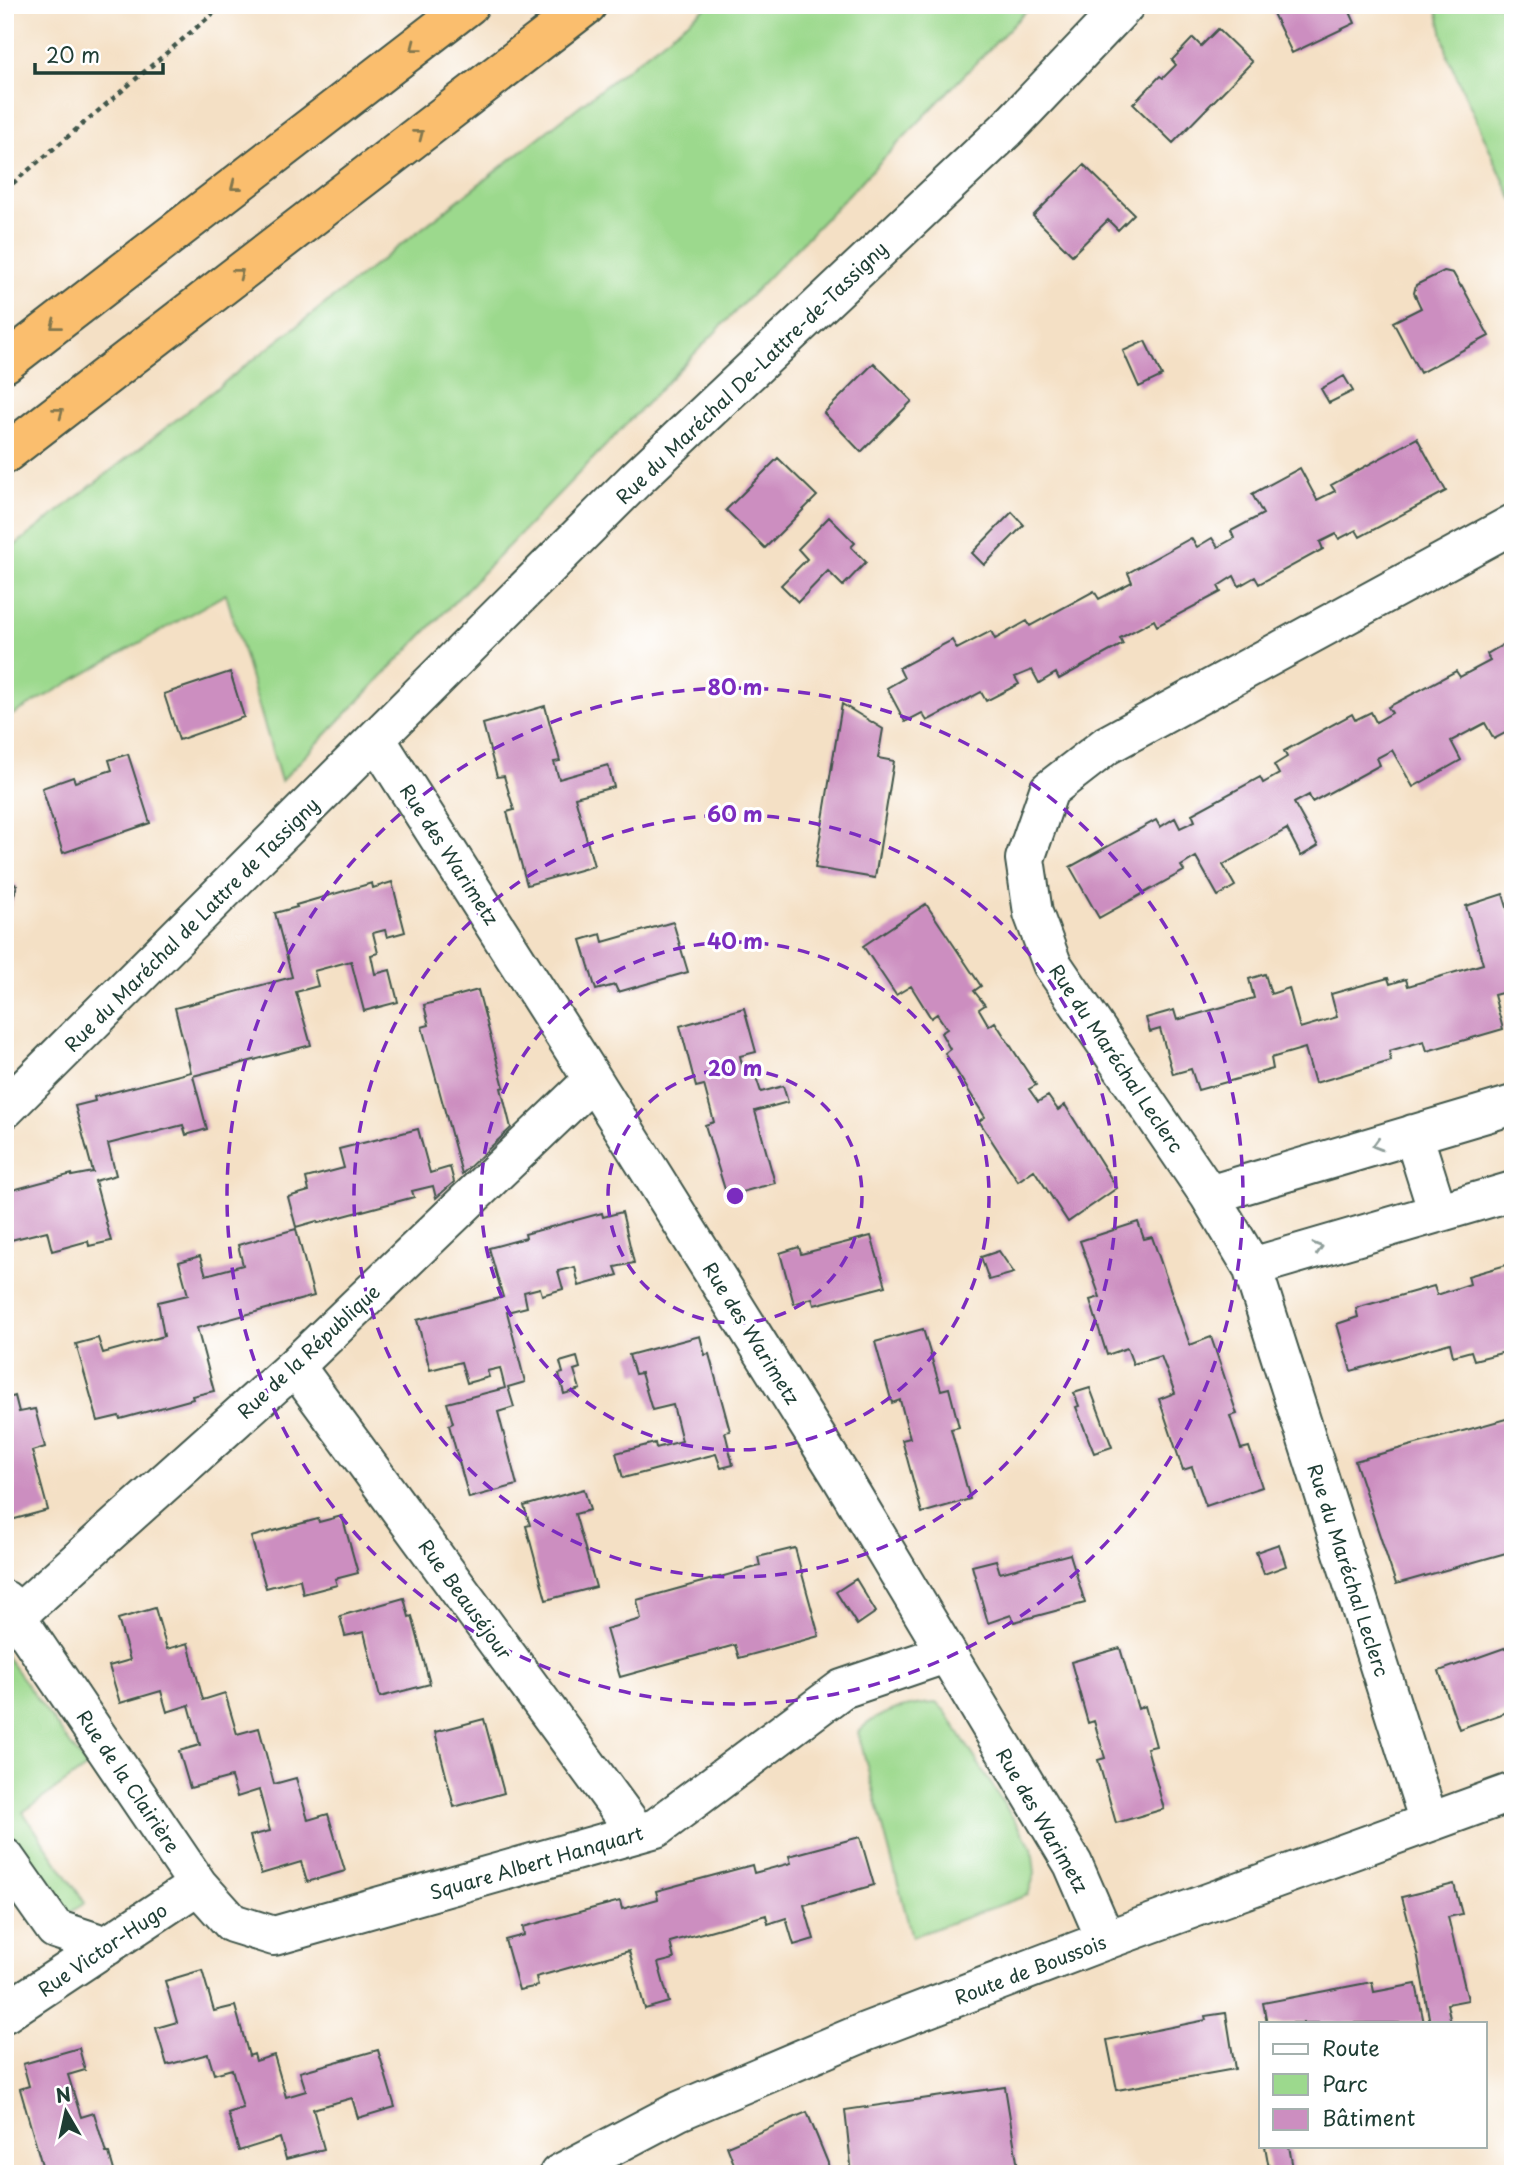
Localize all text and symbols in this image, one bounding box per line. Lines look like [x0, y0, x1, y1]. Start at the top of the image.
scale bar [35, 32, 163, 76]
text: 20 m [46, 38, 100, 70]
one-way arrow [410, 38, 423, 51]
one-way arrow [412, 130, 424, 143]
one-way arrow [230, 178, 243, 190]
street label: Rue du Maréchal De-Lattre-de-Tassigny [609, 234, 893, 510]
one-way arrow [232, 269, 244, 282]
one-way arrow [50, 317, 63, 330]
one-way arrow [52, 408, 64, 421]
text: 80 m [708, 670, 762, 702]
street label: Rue des Warimetz [394, 778, 506, 930]
street label: Rue du Maréchal de Lattre de Tassigny [57, 790, 325, 1058]
text: 60 m [707, 797, 763, 829]
text: 40 m [707, 924, 763, 956]
street label: Rue du Maréchal Leclerc [1043, 958, 1191, 1158]
text: 20 m [708, 1051, 762, 1083]
one-way arrow [1371, 1137, 1383, 1152]
centre of rings [723, 1184, 747, 1208]
one-way arrow [1311, 1241, 1323, 1256]
street label: Rue des Warimetz [697, 1256, 807, 1410]
street label: Rue de la République [230, 1277, 386, 1425]
street label: Rue du Maréchal Leclerc [1301, 1460, 1397, 1680]
street label: Rue Beauséjour [413, 1533, 519, 1665]
street label: Rue de la Clairière [71, 1704, 187, 1858]
street label: Rue des Warimetz [990, 1742, 1096, 1898]
street label: Square Albert Hanquart [426, 1818, 646, 1906]
street label: Rue Victor-Hugo [32, 1895, 172, 2003]
street label: Route de Boussois [950, 1927, 1110, 2011]
legend [1259, 2022, 1486, 2148]
text: Route [1322, 2031, 1380, 2063]
text: Parc [1322, 2067, 1368, 2099]
north arrow [32, 2078, 102, 2148]
text: N [54, 2079, 73, 2109]
text: Bâtiment [1322, 2101, 1415, 2133]

